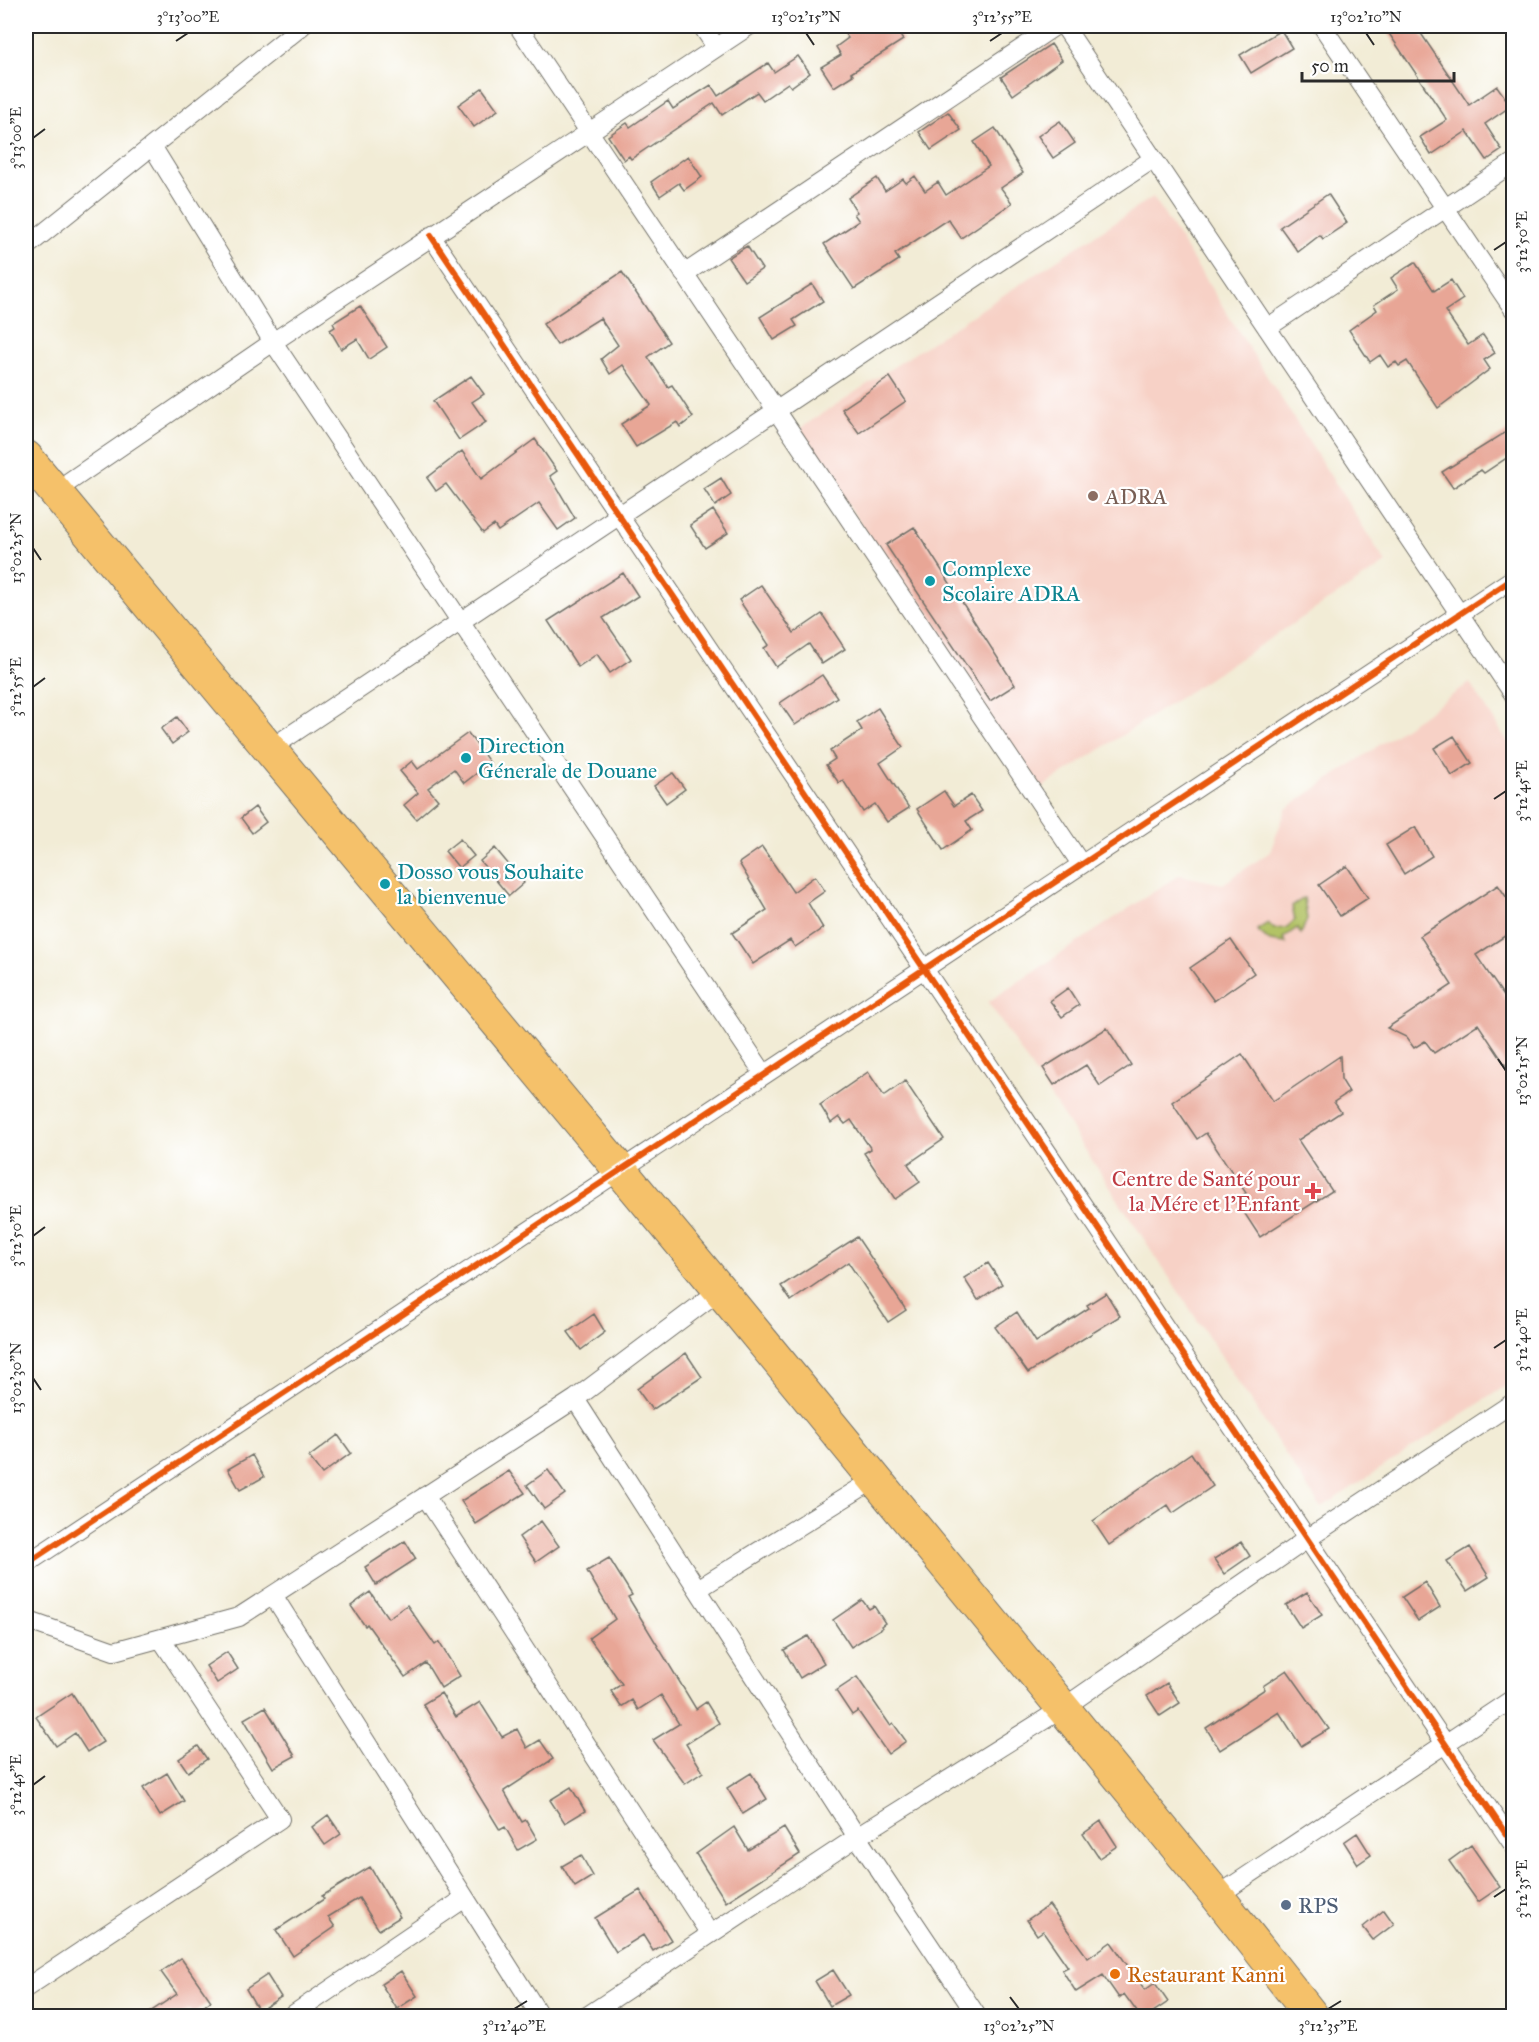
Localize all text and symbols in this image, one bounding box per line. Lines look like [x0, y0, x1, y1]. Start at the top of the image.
text: 3°13'00"E [157, 8, 219, 26]
text: 13°02'15"N [771, 8, 841, 26]
text: 3°12'55"E [972, 8, 1032, 26]
text: 13°02'10"N [1330, 8, 1402, 26]
scale bar [1302, 45, 1454, 83]
text: 50 m [1311, 55, 1349, 77]
text: 3°13'00"E [7, 107, 25, 169]
text: 3°12'50"E [1513, 211, 1531, 273]
place label: ADRA [1104, 483, 1167, 510]
marker: ADRA [1086, 489, 1100, 503]
text: 13°02'25"N [7, 512, 25, 584]
place label: Complexe Scolaire ADRA [942, 555, 1081, 607]
marker: Complexe Scolaire ADRA [923, 574, 937, 588]
text: 3°12'55"E [7, 657, 25, 717]
place label: Direction Génerale de Douane [478, 732, 657, 784]
marker: Direction Génerale de Douane [459, 751, 473, 765]
text: 3°12'45"E [1513, 760, 1531, 822]
place label: Dosso vous Souhaite la bienvenue [397, 858, 584, 910]
marker: Dosso vous Souhaite la bienvenue [378, 877, 392, 891]
text: 13°02'15"N [1513, 1036, 1531, 1106]
place label: Centre de Santé pour la Mére et l'Enfant [1112, 1165, 1301, 1217]
marker: Centre de Santé pour la Mére et l'Enfant [1304, 1182, 1322, 1200]
text: 3°12'50"E [7, 1205, 25, 1267]
text: 3°12'40"E [1513, 1308, 1531, 1372]
text: 13°02'30"N [7, 1342, 25, 1414]
text: 3°12'45"E [7, 1754, 25, 1816]
text: 3°12'35"E [1513, 1859, 1531, 1919]
place label: RPS [1298, 1892, 1339, 1919]
marker: RPS [1279, 1898, 1293, 1912]
place label: Restaurant Kanni [1127, 1961, 1285, 1988]
marker: Restaurant Kanni [1108, 1967, 1122, 1981]
text: 3°12'40"E [482, 2017, 546, 2035]
text: 13°02'25"N [983, 2017, 1055, 2035]
text: 3°12'35"E [1298, 2017, 1358, 2035]

